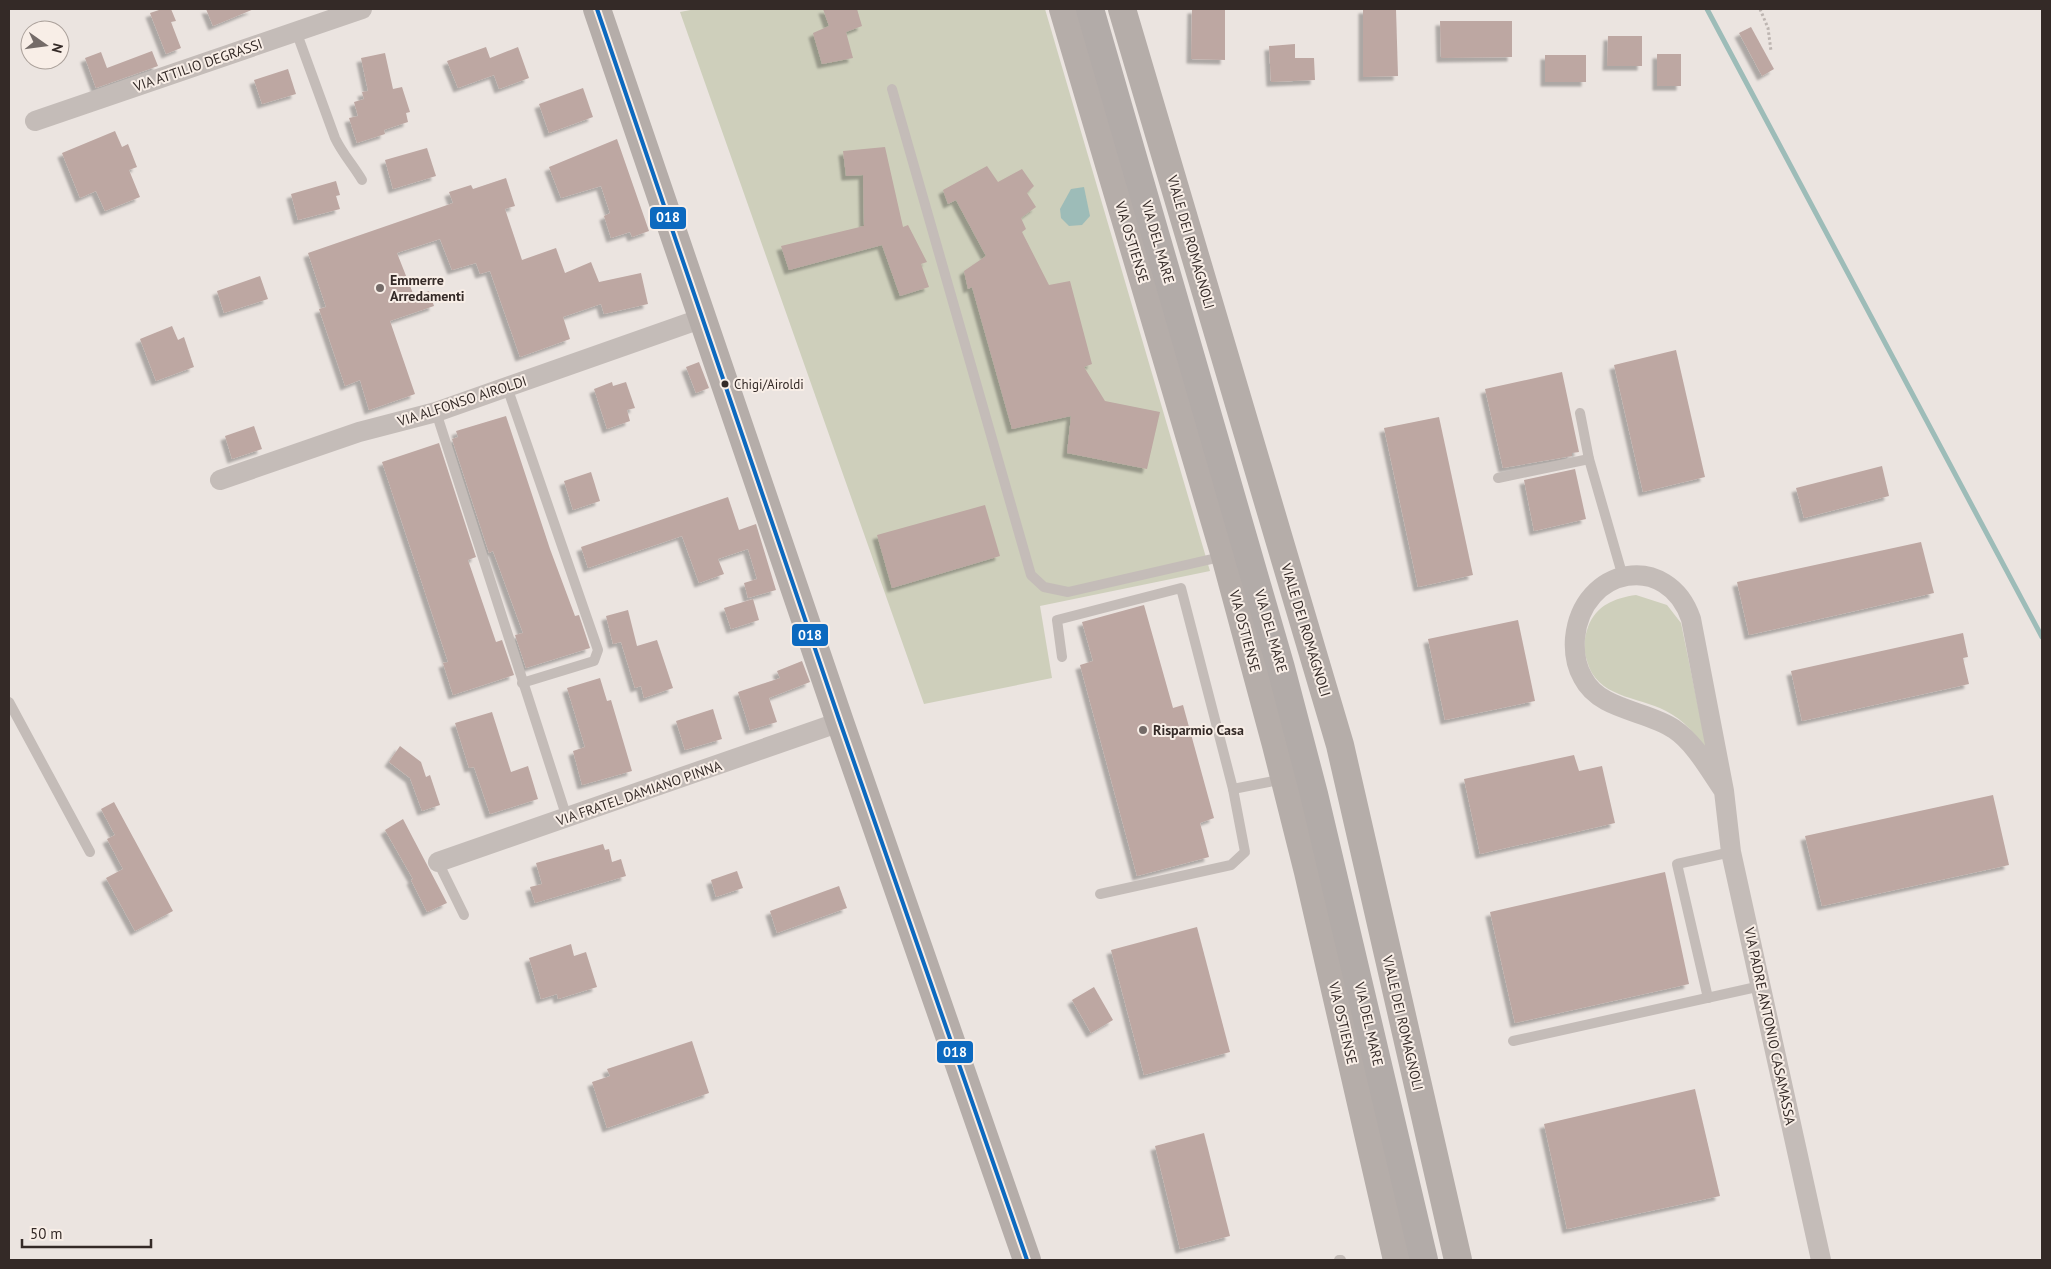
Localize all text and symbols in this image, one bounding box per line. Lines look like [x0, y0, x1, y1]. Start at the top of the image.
north arrow [20, 20, 70, 70]
street label: VIA ATTILIO DEGRASSI [130, 35, 265, 96]
text: N [48, 42, 67, 55]
street label: VIALE DEI ROMAGNOLI [1163, 172, 1219, 311]
street label: VIA DEL MARE [1137, 197, 1178, 286]
street label: VIA OSTIENSE [1111, 198, 1153, 285]
line badge: 018 [649, 206, 687, 230]
text: 018 [656, 208, 680, 226]
place label: Emmerre Arredamenti [390, 271, 465, 305]
marker: Emmerre Arredamenti [374, 282, 386, 294]
street label: VIA ALFONSO AIROLDI [394, 372, 529, 431]
place label: Chigi/Airoldi [734, 376, 804, 393]
marker: Chigi/Airoldi [720, 379, 730, 389]
street label: VIALE DEI ROMAGNOLI [1277, 560, 1335, 699]
street label: VIA DEL MARE [1250, 586, 1291, 675]
street label: VIA OSTIENSE [1225, 587, 1265, 674]
line badge: 018 [791, 623, 829, 647]
text: 018 [798, 626, 822, 644]
place label: Risparmio Casa [1153, 721, 1244, 739]
marker: Risparmio Casa [1137, 724, 1149, 736]
street label: VIA FRATEL DAMIANO PINNA [553, 756, 725, 830]
street label: VIA PADRE ANTONIO CASAMASSA [1740, 925, 1800, 1127]
street label: VIALE DEI ROMAGNOLI [1378, 953, 1427, 1092]
street label: VIA OSTIENSE [1325, 979, 1361, 1066]
street label: VIA DEL MARE [1350, 979, 1387, 1068]
line badge: 018 [936, 1040, 974, 1064]
text: 018 [943, 1043, 967, 1061]
scale bar [22, 1216, 151, 1248]
text: 50 m [30, 1224, 63, 1243]

